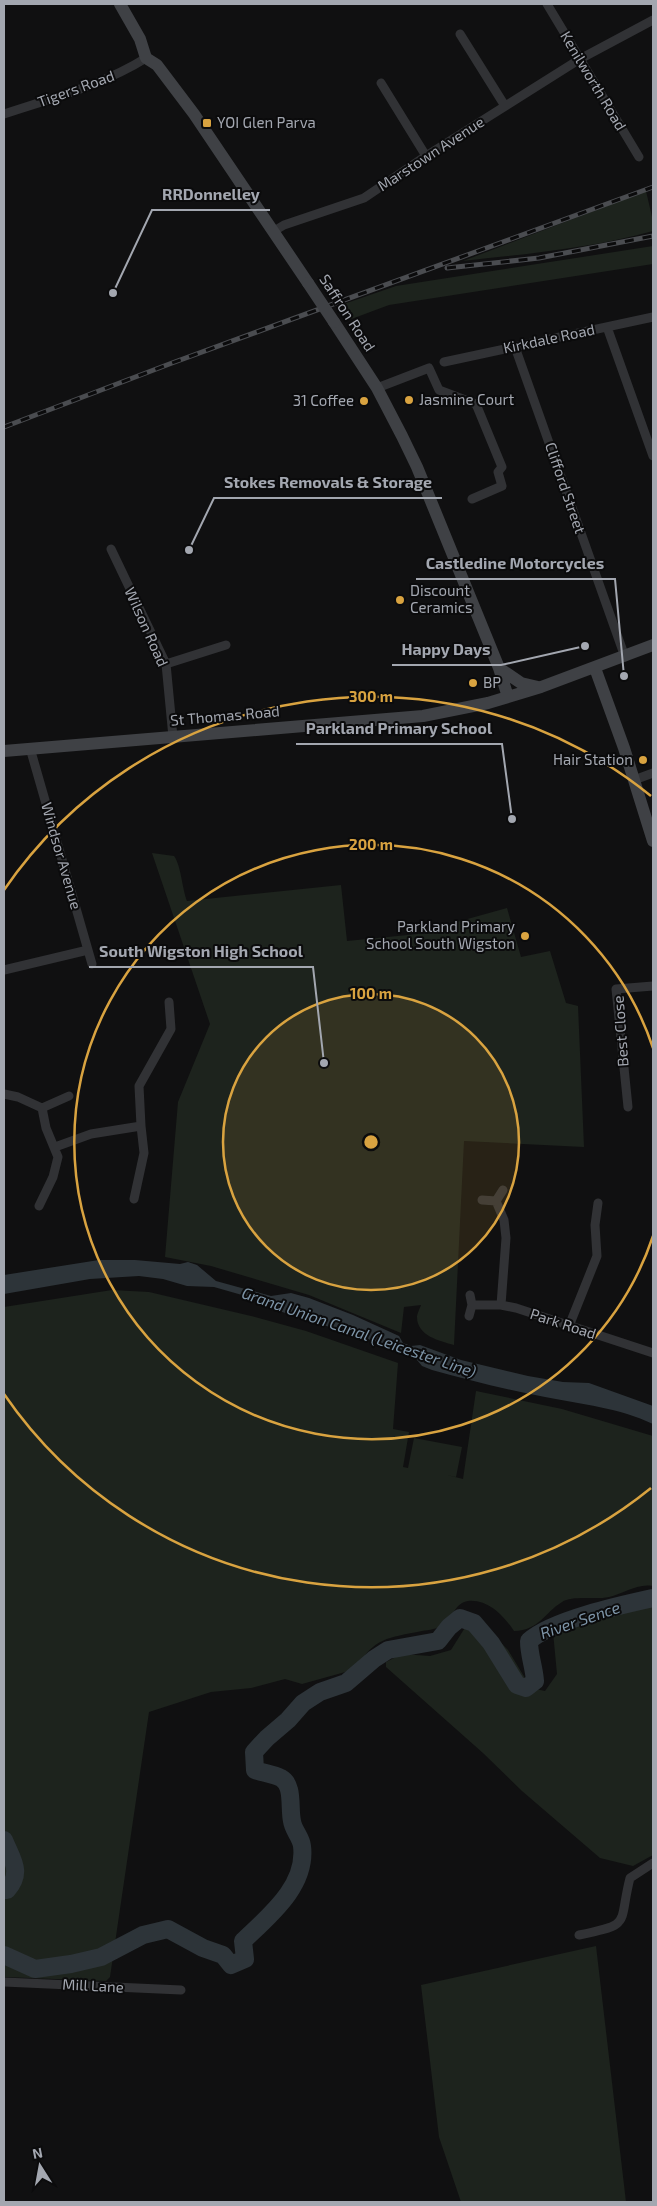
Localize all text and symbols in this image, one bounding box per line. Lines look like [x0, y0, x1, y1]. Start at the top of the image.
street label: Kenilworth Road [557, 28, 631, 133]
street label: Tigers Road [35, 66, 116, 110]
street label: Marstown Avenue [374, 112, 487, 194]
place label: YOI Glen Parva [217, 113, 316, 131]
marker: YOI Glen Parva [201, 117, 213, 129]
callout: RRDonnelley [152, 179, 270, 210]
text: RRDonnelley [162, 184, 260, 204]
street label: Saffron Road [316, 271, 379, 354]
street label: Kirkdale Road [501, 320, 596, 357]
place label: Jasmine Court [419, 390, 515, 408]
place label: 31 Coffee [293, 391, 354, 409]
marker: Jasmine Court [403, 394, 415, 406]
marker: 31 Coffee [358, 395, 370, 407]
street label: Clifford Street [542, 440, 590, 536]
callout: Stokes Removals & Storage [214, 467, 442, 498]
text: Stokes Removals & Storage [224, 472, 432, 491]
callout: Castledine Motorcycles [416, 548, 615, 579]
text: Castledine Motorcycles [426, 553, 604, 573]
place label: Discount Ceramics [410, 581, 473, 616]
street label: Wilson Road [121, 584, 172, 669]
marker: Discount Ceramics [394, 594, 406, 606]
callout: Happy Days [392, 634, 501, 665]
text: Happy Days [402, 639, 490, 659]
place label: BP [483, 673, 501, 691]
marker: BP [467, 677, 479, 689]
text: 300 m [349, 687, 393, 705]
street label: St Thomas Road [169, 701, 280, 729]
callout: Parkland Primary School [296, 713, 502, 744]
text: Parkland Primary School [306, 718, 493, 738]
place label: Hair Station [553, 750, 633, 768]
marker: Hair Station [637, 754, 649, 766]
street label: Windsor Avenue [38, 800, 86, 911]
text: 200 m [349, 835, 393, 853]
place label: Parkland Primary School South Wigston [366, 917, 515, 952]
marker: Parkland Primary School South Wigston [519, 930, 531, 942]
callout: South Wigston High School [89, 936, 313, 967]
text: South Wigston High School [99, 941, 304, 960]
text: 100 m [350, 984, 392, 1002]
street label: Best Close [609, 995, 631, 1067]
centre of rings [362, 1133, 380, 1151]
water label: Grand Union Canal (Leicester Line) [239, 1282, 479, 1381]
street label: Park Road [528, 1304, 599, 1342]
water label: River Sence [537, 1597, 623, 1642]
street label: Mill Lane [62, 1974, 124, 1996]
north arrow [15, 2141, 65, 2191]
text: N [31, 2143, 44, 2162]

